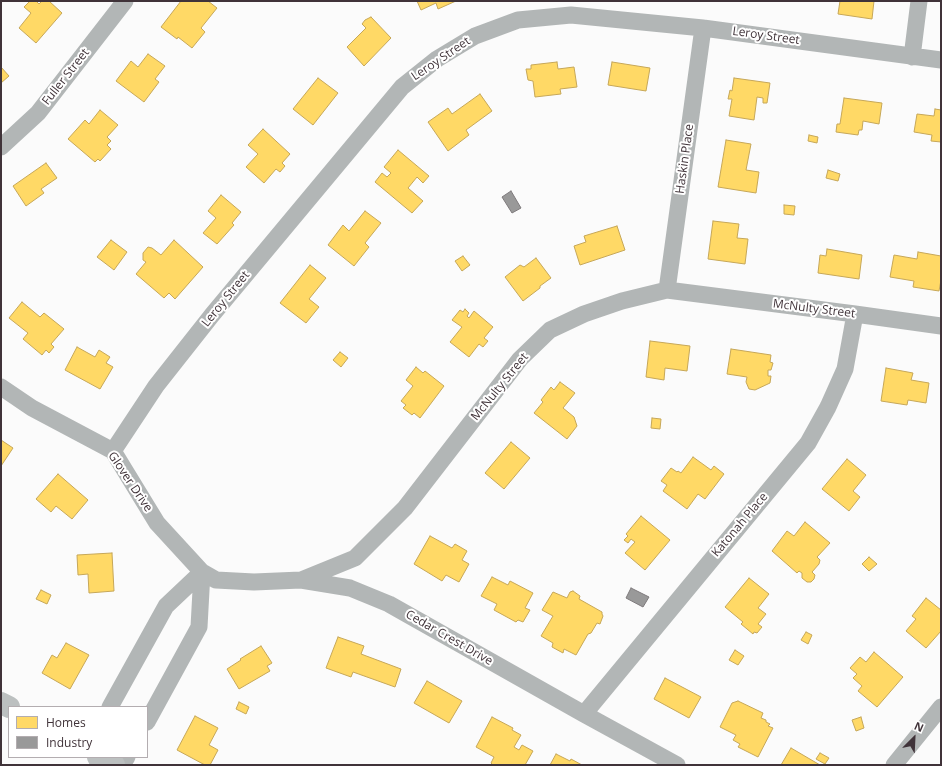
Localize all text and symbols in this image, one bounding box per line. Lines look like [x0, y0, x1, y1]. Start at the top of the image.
street label: Leroy Street [731, 24, 801, 48]
street label: Leroy Street [409, 34, 473, 84]
street label: Fuller Street [39, 46, 93, 108]
street label: Haskin Place [673, 123, 697, 195]
street label: Leroy Street [199, 268, 253, 330]
street label: McNulty Street [772, 297, 856, 321]
street label: McNulty Street [468, 350, 532, 424]
street label: Glover Drive [105, 449, 155, 515]
street label: Katonah Place [709, 490, 771, 560]
street label: Cedar Crest Drive [403, 607, 495, 669]
legend [8, 706, 148, 758]
text: Homes [46, 714, 86, 731]
north arrow [894, 718, 934, 758]
text: N [912, 718, 926, 735]
text: Industry [46, 734, 92, 751]

